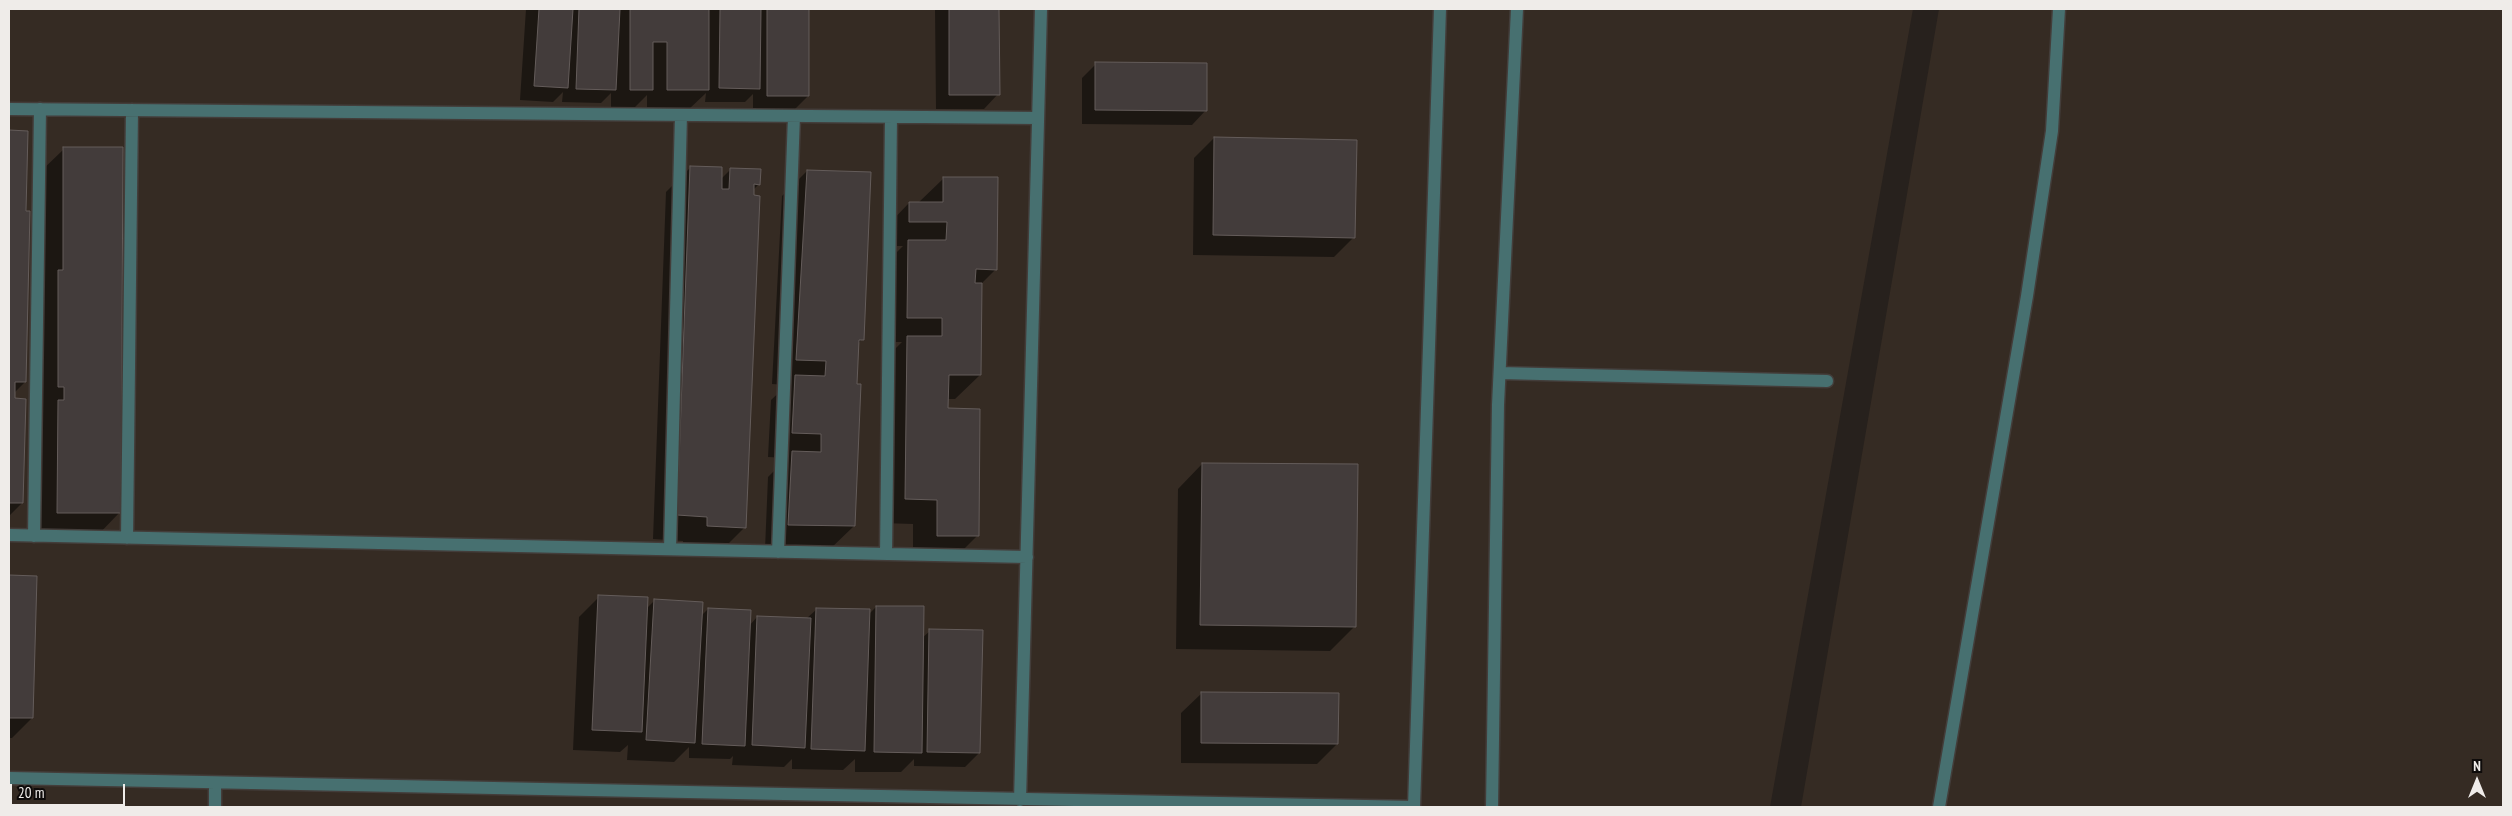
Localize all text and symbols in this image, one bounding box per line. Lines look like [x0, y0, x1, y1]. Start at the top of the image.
north arrow [2452, 756, 2502, 806]
text: N [2473, 757, 2481, 775]
scale bar [12, 774, 128, 806]
text: 20 m [18, 783, 44, 802]

